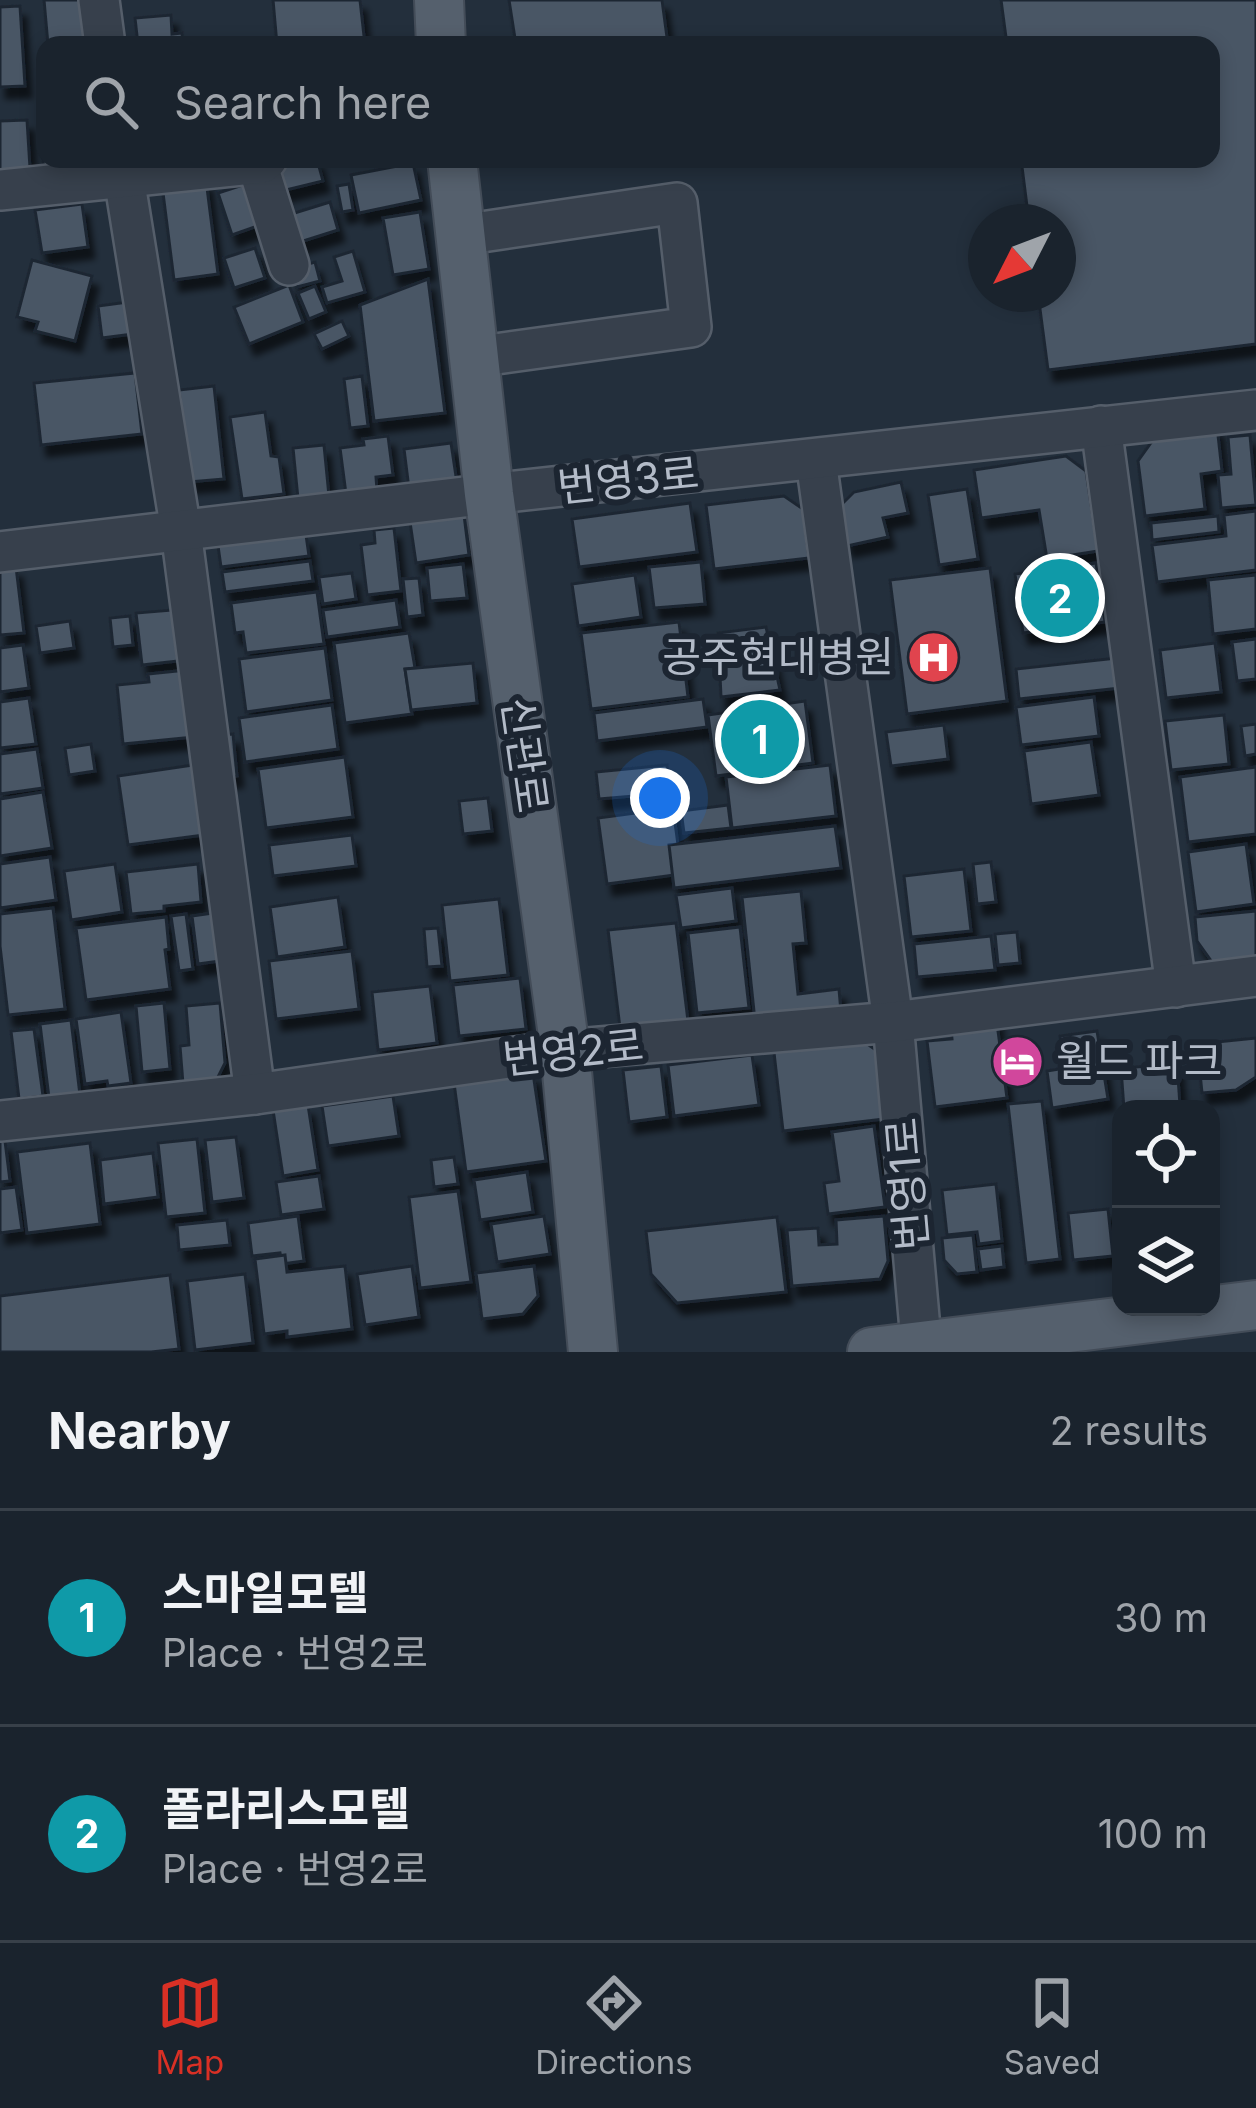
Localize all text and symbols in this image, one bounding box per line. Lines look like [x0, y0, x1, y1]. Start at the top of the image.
search box [36, 36, 1220, 168]
icon: search [78, 69, 144, 135]
text: Search here [174, 75, 431, 130]
north arrow [968, 204, 1076, 312]
street label: 번영3로 [555, 447, 701, 512]
pin: 2 [1021, 553, 1099, 643]
hospital icon: 공주현대병원 [905, 629, 961, 685]
place label: 공주현대병원 [662, 631, 894, 682]
street label: 신관로 [492, 694, 559, 816]
pin: 1 [721, 694, 799, 784]
your location [630, 768, 690, 828]
street label: 번영2로 [500, 1019, 646, 1084]
hotel icon: 월드 파크 [989, 1033, 1045, 1089]
place label: 월드 파크 [1056, 1035, 1222, 1086]
map controls [1112, 1100, 1220, 1316]
button: locate [1112, 1100, 1220, 1208]
street label: 번영1로 [875, 1116, 938, 1253]
button: layers [1112, 1208, 1220, 1316]
text: Nearby [48, 1400, 231, 1461]
text: 2 results [1050, 1407, 1208, 1454]
text: 스마일모텔 [162, 1565, 369, 1620]
text: 1 [79, 1594, 95, 1641]
text: 30 m [1114, 1594, 1208, 1641]
text: Place · 번영2로 [162, 1629, 428, 1676]
text: 폴라리스모텔 [162, 1781, 410, 1836]
text: 2 [75, 1810, 99, 1857]
text: 100 m [1098, 1810, 1208, 1857]
text: Place · 번영2로 [162, 1845, 428, 1892]
tab: Map [156, 1970, 224, 2082]
tab: Directions [535, 1970, 693, 2082]
tab: Saved [1004, 1970, 1100, 2082]

